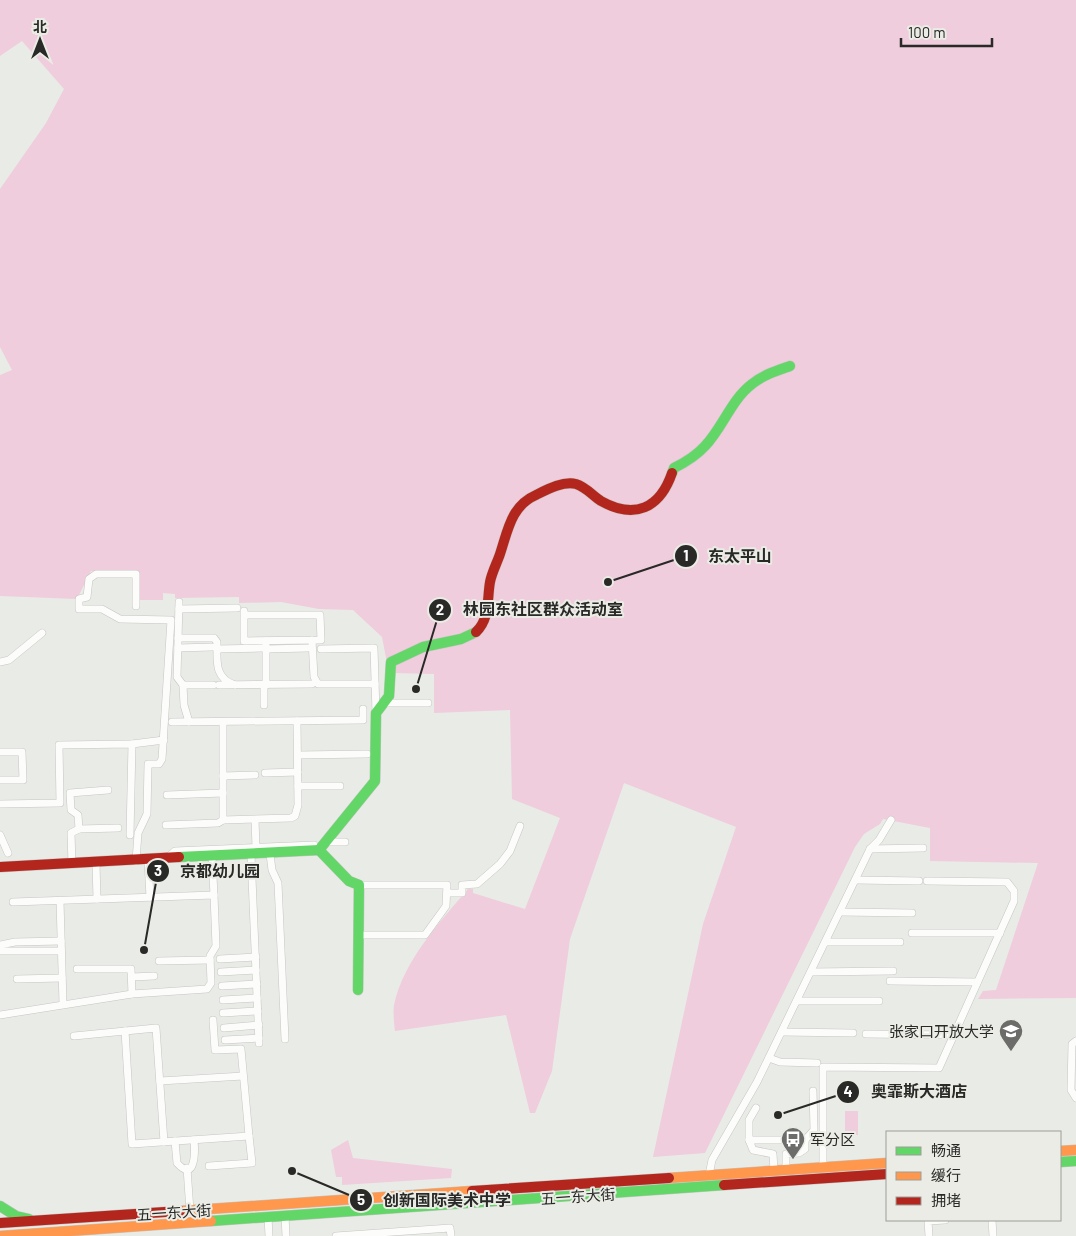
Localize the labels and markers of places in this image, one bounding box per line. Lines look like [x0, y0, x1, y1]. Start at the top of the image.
callout: 东太平山 [673, 541, 782, 572]
callout: 林园东社区群众活动室 [428, 594, 633, 625]
callout: 京都幼儿园 [145, 856, 270, 887]
school or university icon: 张家口开放大学 [998, 1018, 1024, 1052]
place label: 张家口开放大学 [889, 1022, 994, 1040]
callout: 奥霏斯大酒店 [836, 1076, 977, 1107]
bus stop icon: 军分区 [780, 1126, 806, 1160]
place label: 军分区 [810, 1130, 855, 1148]
callout: 创新国际美术中学 [348, 1185, 521, 1216]

